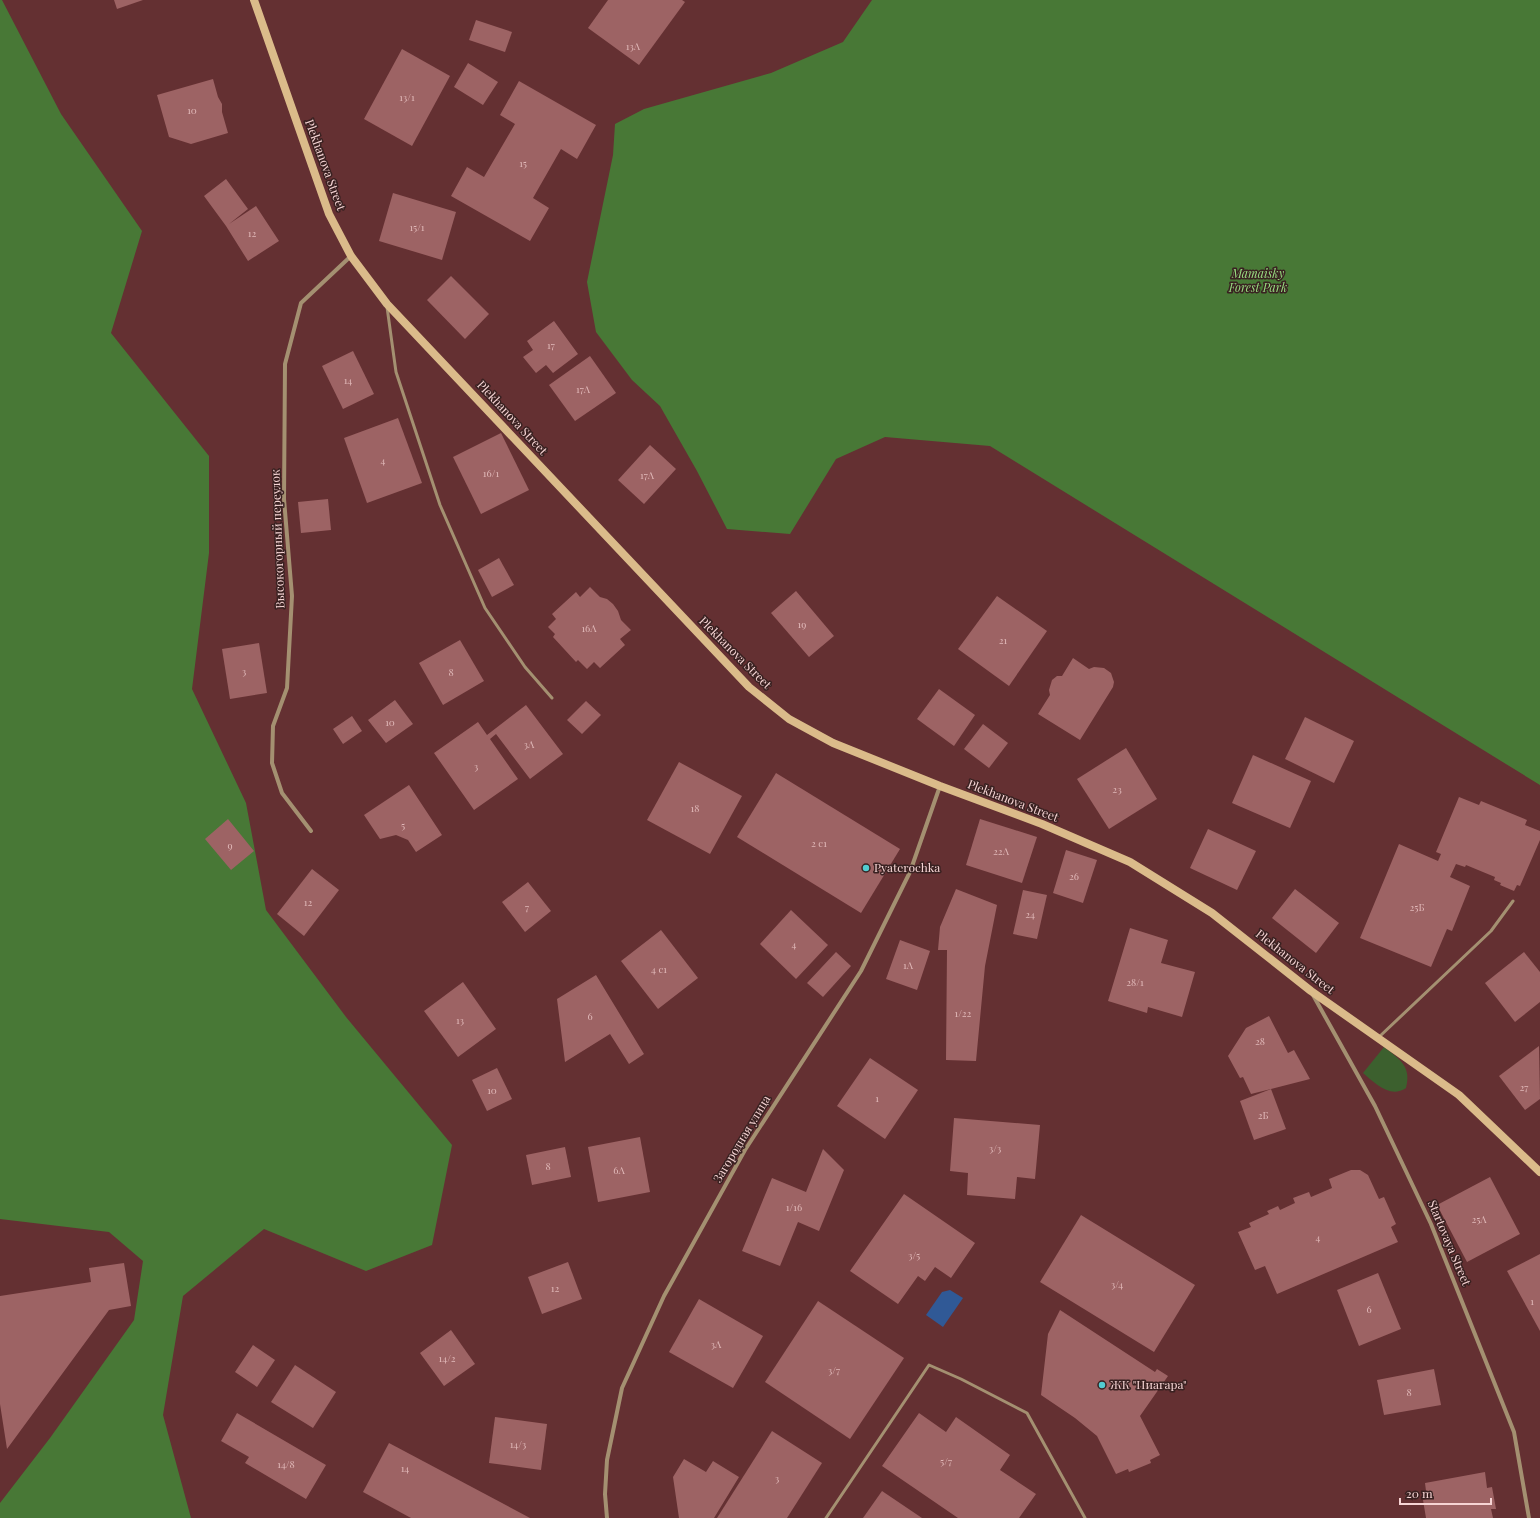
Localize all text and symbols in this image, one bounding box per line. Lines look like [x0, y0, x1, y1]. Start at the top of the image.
house number: 13А [626, 39, 641, 53]
house number: 13/1 [399, 90, 415, 104]
house number: 10 [187, 103, 197, 117]
street label: Plekhanova Street [302, 117, 350, 213]
house number: 15 [519, 156, 527, 170]
house number: 15/1 [409, 220, 425, 234]
house number: 12 [248, 226, 256, 240]
park label: Mamaisky Forest Park [1228, 265, 1287, 295]
house number: 17 [547, 338, 555, 352]
house number: 14 [344, 373, 352, 387]
street label: Plekhanova Street [474, 377, 552, 458]
house number: 17А [576, 382, 591, 396]
house number: 4 [381, 453, 386, 467]
house number: 16/1 [483, 466, 499, 480]
house number: 17А [640, 468, 655, 482]
street label: Высокогорный переулок [267, 469, 287, 609]
street label: Plekhanova Street [696, 613, 776, 692]
house number: 19 [798, 617, 806, 631]
house number: 16А [581, 621, 597, 635]
house number: 21 [999, 633, 1008, 647]
house number: 3 [242, 664, 247, 678]
house number: 8 [448, 665, 454, 679]
house number: 10 [385, 715, 395, 729]
house number: 3А [524, 737, 535, 751]
house number: 3 [474, 759, 479, 773]
street label: Plekhanova Street [966, 775, 1062, 825]
house number: 23 [1112, 782, 1122, 796]
house number: 18 [691, 801, 699, 815]
house number: 5 [401, 818, 405, 832]
house number: 2 с1 [811, 836, 827, 850]
house number: 9 [227, 838, 233, 852]
house number: 22А [993, 844, 1010, 858]
place label: Pyaterochka [874, 859, 940, 875]
marker: Pyaterochka [861, 863, 871, 873]
house number: 26 [1069, 869, 1079, 883]
house number: 12 [304, 895, 312, 909]
house number: 7 [525, 900, 529, 914]
house number: 25Б [1410, 900, 1424, 914]
house number: 24 [1025, 907, 1035, 921]
street label: Plekhanova Street [1253, 925, 1339, 998]
house number: 4 [792, 937, 797, 951]
house number: 1А [903, 958, 914, 972]
house number: 4 с1 [651, 962, 667, 976]
house number: 28/1 [1126, 975, 1144, 989]
house number: 1/22 [955, 1006, 972, 1020]
house number: 6 [587, 1009, 593, 1023]
house number: 13 [456, 1013, 465, 1027]
house number: 28 [1255, 1034, 1265, 1048]
house number: 27 [1520, 1080, 1528, 1094]
house number: 10 [487, 1083, 497, 1097]
house number: 1 [875, 1091, 879, 1105]
street label: Загородная улица [709, 1092, 773, 1185]
house number: 2Б [1258, 1108, 1268, 1122]
house number: 3/3 [989, 1141, 1002, 1155]
house number: 8 [545, 1159, 551, 1173]
house number: 6А [613, 1163, 625, 1177]
street label: Startovaya Street [1425, 1197, 1475, 1289]
house number: 1/16 [786, 1200, 802, 1214]
house number: 25А [1471, 1212, 1487, 1226]
house number: 4 [1316, 1230, 1321, 1244]
house number: 3/5 [908, 1248, 920, 1262]
house number: 3/4 [1111, 1277, 1123, 1291]
house number: 12 [551, 1281, 559, 1295]
house number: 1 [1530, 1294, 1534, 1308]
house number: 6 [1366, 1302, 1372, 1316]
house number: 3А [711, 1337, 722, 1351]
house number: 14/2 [439, 1351, 456, 1365]
house number: 3/7 [828, 1363, 840, 1377]
place label: ЖК "Ниагара" [1110, 1376, 1187, 1392]
marker: ЖК "Ниагара" [1097, 1380, 1107, 1390]
house number: 8 [1406, 1385, 1412, 1399]
house number: 14/3 [510, 1437, 527, 1451]
house number: 5/7 [940, 1454, 952, 1468]
house number: 14/8 [277, 1457, 295, 1471]
house number: 14 [401, 1461, 409, 1475]
house number: 3 [775, 1471, 780, 1485]
scale bar [1400, 1480, 1491, 1506]
text: 20 m [1406, 1485, 1433, 1501]

